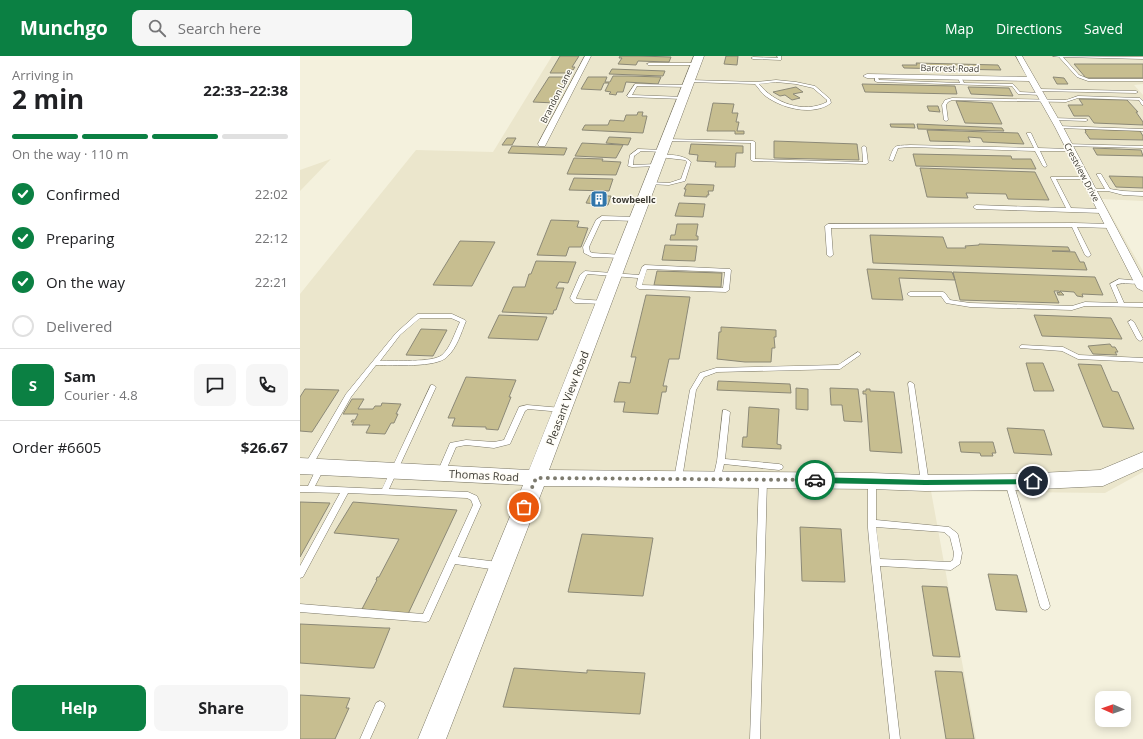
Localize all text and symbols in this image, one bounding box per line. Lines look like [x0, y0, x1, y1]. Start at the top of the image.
search box [132, 10, 412, 46]
text: Munchgo [20, 15, 108, 41]
icon: search [146, 17, 168, 39]
text: Search here [178, 18, 261, 38]
text: Map [945, 19, 974, 38]
text: Directions [996, 19, 1062, 38]
text: Saved [1084, 19, 1123, 38]
street label: Barcrest Road [920, 61, 980, 75]
text: Arriving in [12, 66, 74, 84]
street label: Brandon Lane [537, 67, 575, 125]
text: 22:33–22:38 [203, 80, 288, 100]
text: 2 min [12, 81, 84, 117]
street label: Crestview Drive [1061, 140, 1103, 204]
text: On the way · 110 m [12, 145, 128, 163]
icon: check [12, 183, 34, 205]
text: Confirmed [46, 184, 120, 204]
text: 22:02 [255, 185, 288, 203]
building icon: towbeellc [589, 189, 609, 209]
place label: towbeellc [612, 193, 656, 206]
icon: check [12, 227, 34, 249]
text: Preparing [46, 228, 114, 248]
text: 22:12 [255, 229, 288, 247]
icon: check [12, 271, 34, 293]
text: On the way [46, 272, 125, 292]
text: 22:21 [255, 273, 288, 291]
text: Delivered [46, 316, 113, 336]
street label: Pleasant View Road [542, 349, 592, 447]
button: chat [194, 364, 236, 406]
button: phone [246, 364, 288, 406]
text: Sam [64, 366, 96, 386]
text: S [29, 375, 37, 395]
text: Courier · 4.8 [64, 386, 138, 404]
text: Order #6605 [12, 437, 101, 457]
text: $26.67 [241, 437, 288, 457]
courier [795, 460, 835, 500]
pin [1016, 464, 1050, 498]
street label: Thomas Road [449, 466, 519, 484]
icon: car [804, 469, 826, 491]
icon: home [1022, 470, 1044, 492]
pin [507, 490, 541, 524]
icon: bag [513, 496, 535, 518]
button: Help [12, 685, 146, 731]
button: Share [154, 685, 288, 731]
north arrow [1095, 691, 1131, 727]
map controls [1095, 691, 1131, 727]

